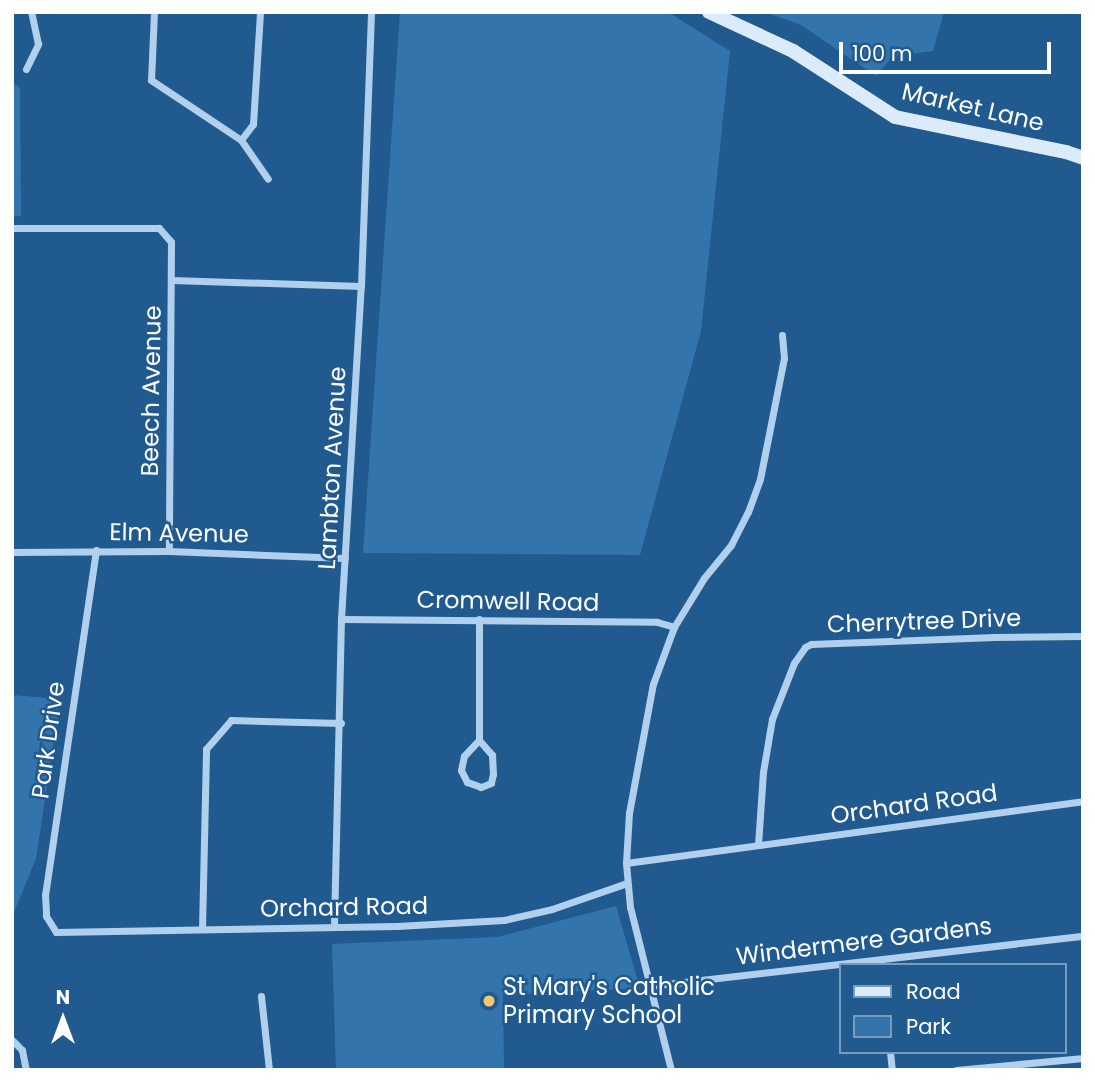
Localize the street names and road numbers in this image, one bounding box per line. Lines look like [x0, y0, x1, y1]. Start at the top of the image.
street label: Market Lane [899, 77, 1047, 137]
street label: Beech Avenue [135, 305, 167, 477]
street label: Lambton Avenue [312, 366, 352, 570]
street label: Elm Avenue [109, 517, 249, 549]
street label: Cromwell Road [416, 585, 600, 617]
street label: Cherrytree Drive [826, 603, 1022, 639]
street label: Park Drive [26, 680, 70, 800]
street label: Orchard Road [829, 778, 999, 830]
street label: Orchard Road [260, 891, 428, 923]
street label: Windermere Gardens [734, 911, 994, 971]

